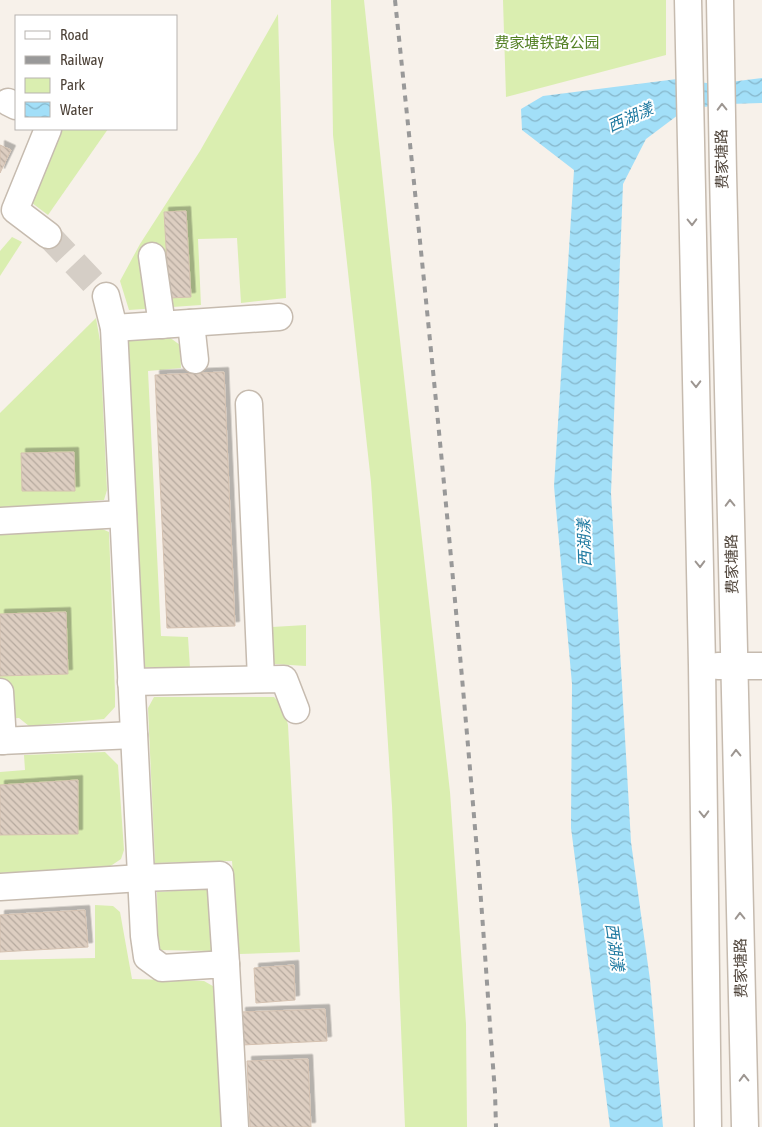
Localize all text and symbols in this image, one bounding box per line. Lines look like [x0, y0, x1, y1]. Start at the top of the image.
legend [15, 15, 178, 130]
text: Road [60, 26, 89, 43]
park label: 费家塘铁路公园 [494, 34, 600, 51]
text: Railway [60, 51, 104, 68]
text: Park [60, 76, 85, 93]
water label: 西湖漾 [604, 98, 657, 135]
text: Water [60, 101, 93, 118]
one-way arrow [716, 102, 727, 110]
street label: 费家塘路 [712, 129, 731, 189]
one-way arrow [687, 218, 697, 226]
one-way arrow [691, 380, 701, 388]
one-way arrow [725, 499, 735, 507]
water label: 西湖漾 [574, 517, 594, 567]
street label: 费家塘路 [722, 534, 741, 594]
one-way arrow [695, 560, 705, 568]
one-way arrow [731, 749, 741, 757]
one-way arrow [699, 810, 709, 818]
one-way arrow [735, 912, 745, 920]
water label: 西湖漾 [603, 922, 628, 974]
street label: 费家塘路 [731, 938, 750, 998]
one-way arrow [739, 1074, 749, 1082]

